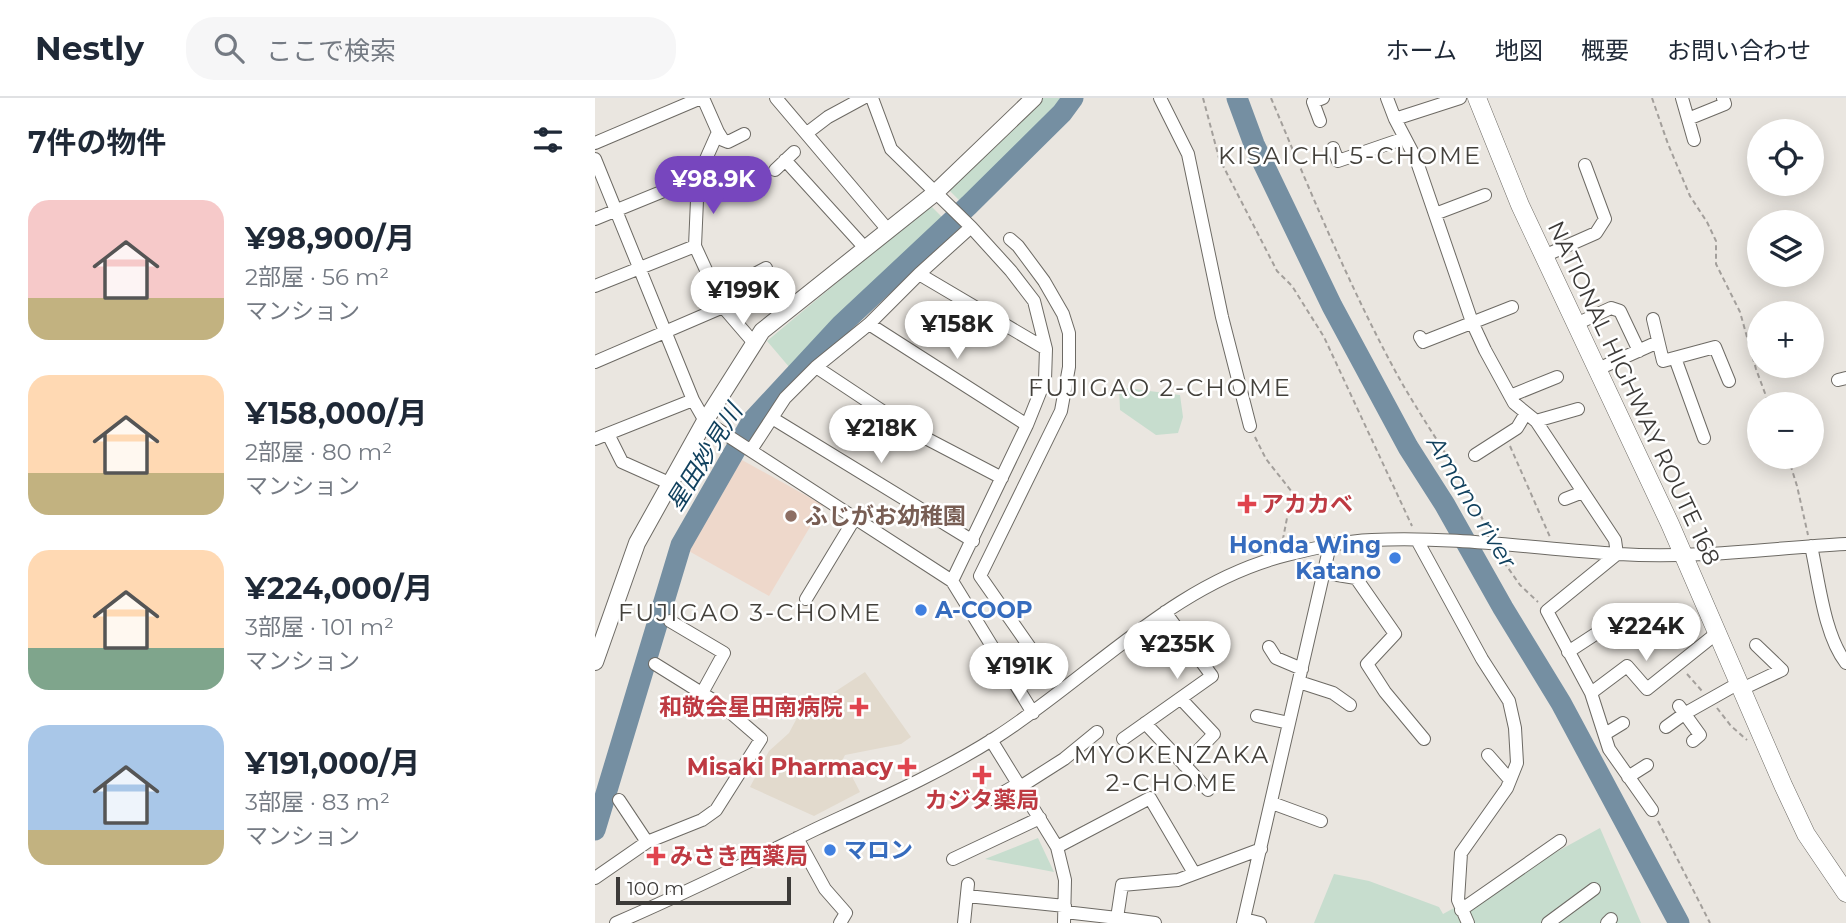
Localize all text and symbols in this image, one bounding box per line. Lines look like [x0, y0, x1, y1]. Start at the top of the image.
search box [186, 17, 676, 80]
text: Nestly [35, 28, 144, 68]
icon: search [210, 29, 248, 67]
text: ここで検索 [266, 35, 396, 67]
text: ホーム [1386, 36, 1457, 65]
text: 地図 [1495, 36, 1543, 65]
text: 概要 [1581, 36, 1629, 65]
text: お問い合わせ [1667, 36, 1811, 65]
map controls [1747, 119, 1824, 469]
button: locate [1747, 119, 1824, 196]
icon: filters [529, 121, 567, 159]
text: 7件の物件 [28, 124, 167, 161]
district label: KISAICHI 5-CHOME [1218, 141, 1482, 170]
pin: ¥98.9K [656, 156, 770, 216]
text: ¥98.9K [671, 165, 755, 193]
button: layers [1747, 210, 1824, 287]
street label: NATIONAL HIGHWAY ROUTE 168 [1542, 216, 1726, 570]
text: ¥98,900/月 [245, 220, 415, 257]
icon: home [84, 228, 168, 312]
text: 2部屋 · 56 m² [245, 263, 389, 291]
pin: ¥199K [694, 268, 792, 327]
text: ¥199K [707, 276, 779, 304]
text: マンション [245, 297, 360, 325]
button: + [1747, 301, 1824, 378]
pin: ¥158K [908, 302, 1006, 361]
text: ¥158K [921, 310, 993, 338]
district label: FUJIGAO 2-CHOME [1028, 373, 1292, 402]
button: − [1747, 392, 1824, 469]
text: ¥158,000/月 [245, 395, 427, 432]
water label: 星田妙見川 [660, 396, 750, 516]
icon: home [84, 403, 168, 487]
pin: ¥218K [832, 406, 930, 465]
text: ¥218K [845, 414, 917, 442]
water label: Amano river [1420, 429, 1524, 575]
text: 2部屋 · 80 m² [245, 438, 392, 466]
text: マンション [245, 472, 360, 500]
place label: アカカベ [1261, 490, 1353, 518]
marker: アカカベ [1239, 496, 1255, 512]
place label: ふじがお幼稚園 [805, 502, 966, 530]
marker: ふじがお幼稚園 [783, 508, 799, 524]
place label: Honda Wing Katano [1229, 531, 1381, 585]
marker: Honda Wing Katano [1387, 550, 1403, 566]
text: ¥224,000/月 [245, 570, 433, 607]
icon: home [84, 578, 168, 662]
place label: A-COOP [934, 596, 1033, 624]
district label: FUJIGAO 3-CHOME [618, 598, 882, 627]
marker: A-COOP [913, 602, 929, 618]
pin: ¥224K [1597, 603, 1695, 663]
text: ¥224K [1608, 612, 1684, 640]
text: 3部屋 · 101 m² [245, 613, 394, 641]
pin: ¥235K [1128, 622, 1226, 681]
text: ¥235K [1140, 630, 1214, 658]
pin: ¥191K [970, 644, 1068, 703]
text: マンション [245, 647, 360, 675]
text: ¥191K [985, 652, 1053, 680]
place label: 和敬会星田南病院 [659, 693, 843, 721]
marker: 和敬会星田南病院 [849, 697, 869, 717]
district label: MYOKENZAKA 2-CHOME [1074, 740, 1270, 797]
text: ¥191,000/月 [245, 745, 420, 782]
icon: home [84, 753, 168, 837]
place label: Misaki Pharmacy [687, 753, 893, 781]
marker: Misaki Pharmacy [899, 759, 915, 775]
marker: カジタ薬局 [974, 767, 990, 783]
place label: カジタ薬局 [925, 786, 1039, 814]
text: 3部屋 · 83 m² [245, 788, 390, 816]
text: マンション [245, 822, 360, 850]
place label: マロン [844, 836, 913, 864]
place label: みさき西薬局 [670, 842, 808, 870]
marker: マロン [822, 842, 838, 858]
marker: みさき西薬局 [648, 848, 664, 864]
scale bar [616, 874, 791, 906]
text: 100 m [627, 877, 684, 900]

